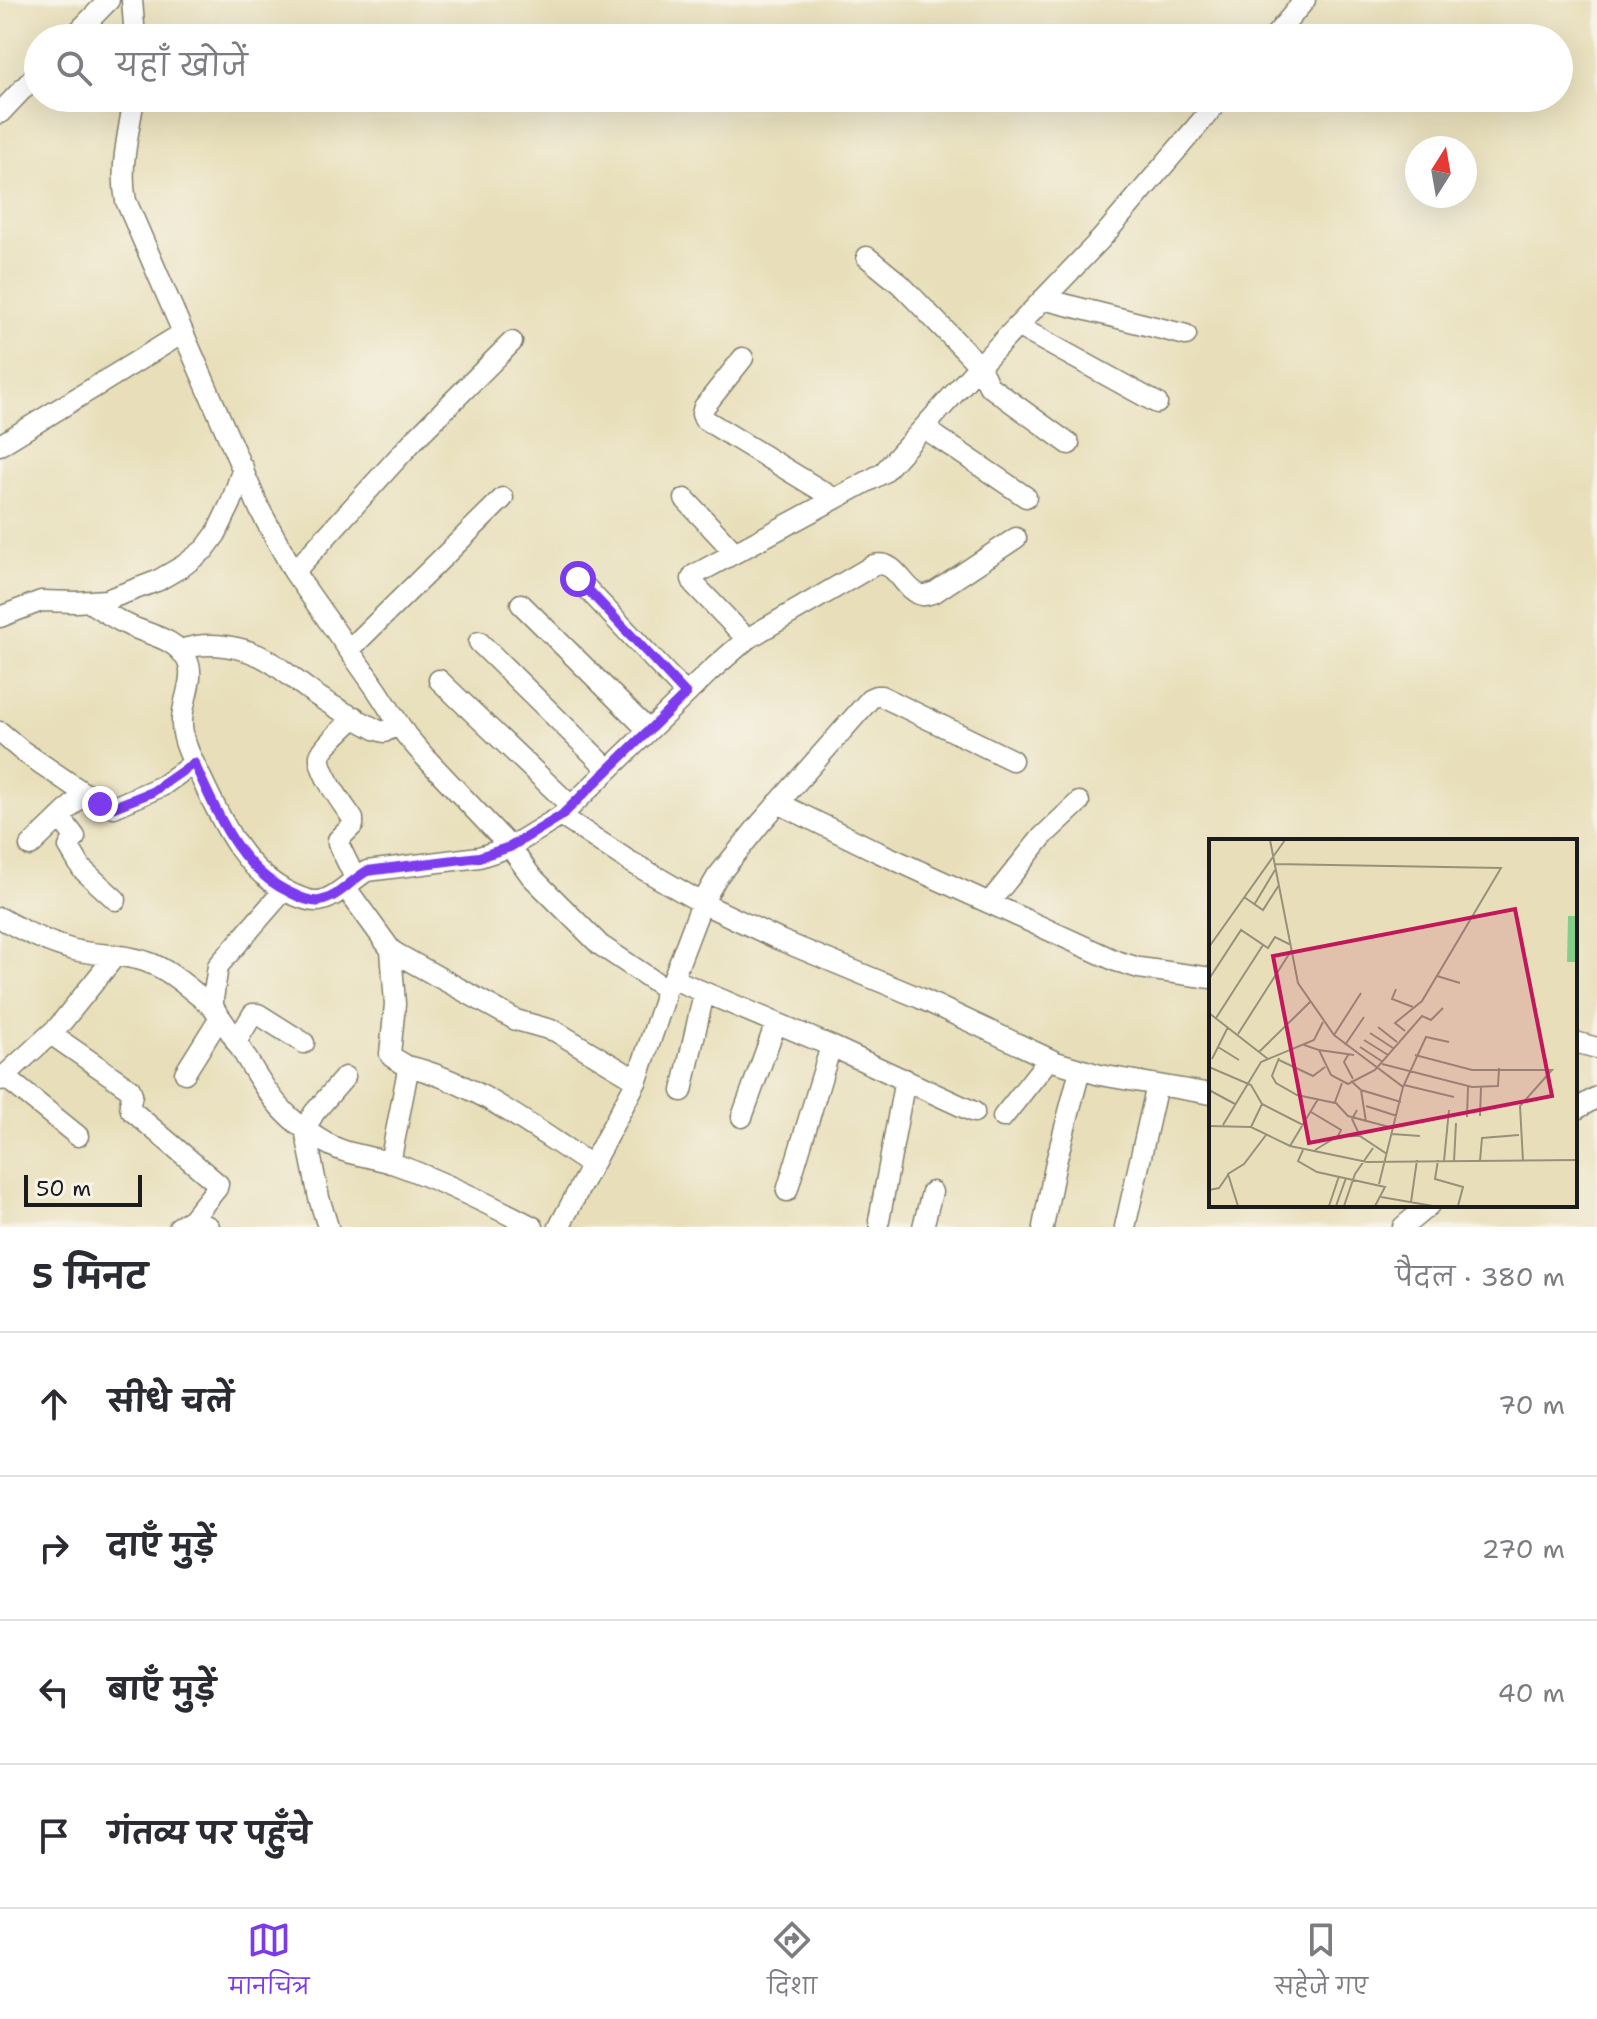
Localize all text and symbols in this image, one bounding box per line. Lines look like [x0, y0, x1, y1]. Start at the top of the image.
search box [24, 24, 1573, 112]
text: यहाँ खोजें [116, 45, 248, 86]
icon: search [52, 46, 96, 90]
north arrow [1405, 136, 1477, 208]
route start [560, 561, 596, 597]
route end [82, 786, 118, 822]
inset map [1209, 839, 1577, 1207]
scale bar [24, 1171, 142, 1207]
text: 50 m [36, 1174, 91, 1203]
text: 5 मिनट [32, 1253, 147, 1299]
text: पैदल · 380 m [1395, 1259, 1565, 1294]
text: सीधे चलें [108, 1381, 233, 1422]
icon: ahead [32, 1382, 76, 1426]
text: 70 m [1498, 1387, 1565, 1422]
text: दाएँ मुड़ें [108, 1525, 215, 1566]
icon: right [32, 1526, 76, 1570]
text: 270 m [1482, 1531, 1565, 1566]
text: बाएँ मुड़ें [108, 1669, 216, 1710]
icon: left [32, 1670, 76, 1714]
text: 40 m [1498, 1675, 1565, 1710]
text: गंतव्य पर पहुँचे [108, 1813, 311, 1854]
icon: arrive [32, 1814, 76, 1858]
tab: मानचित्र [229, 1918, 310, 2011]
tab: दिशा [767, 1918, 817, 2011]
tab: सहेजे गए [1275, 1918, 1368, 2011]

